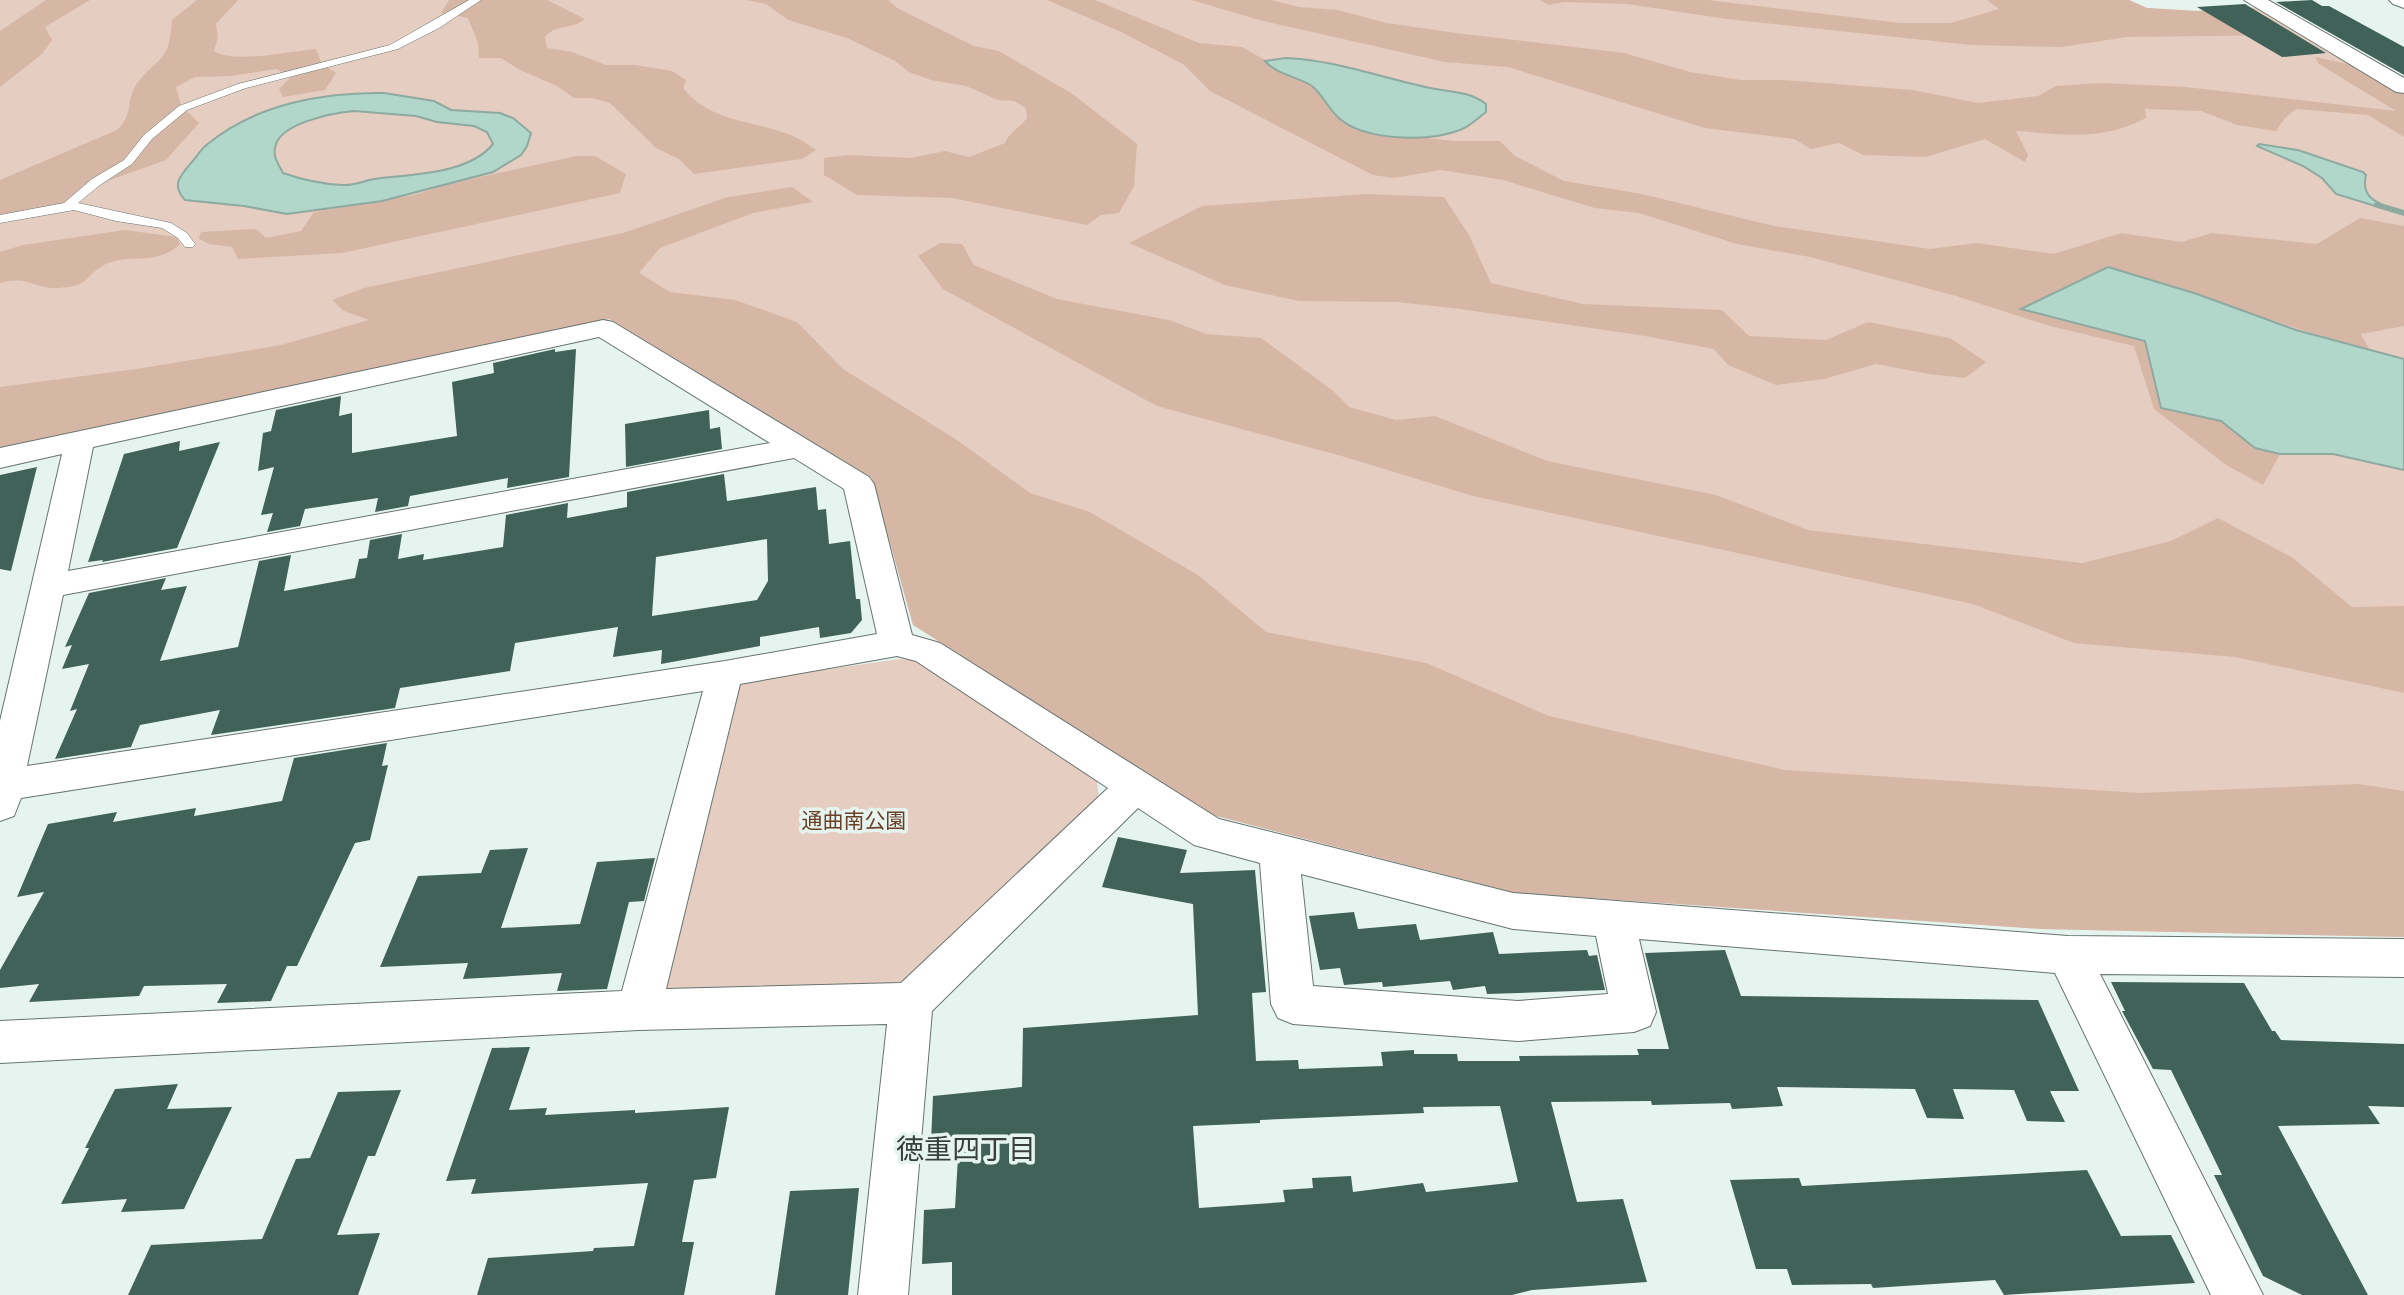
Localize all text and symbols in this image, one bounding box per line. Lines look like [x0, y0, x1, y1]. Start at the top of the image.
park label: 通曲南公園 [802, 807, 907, 834]
district label: 徳重四丁目 [896, 1130, 1036, 1167]

